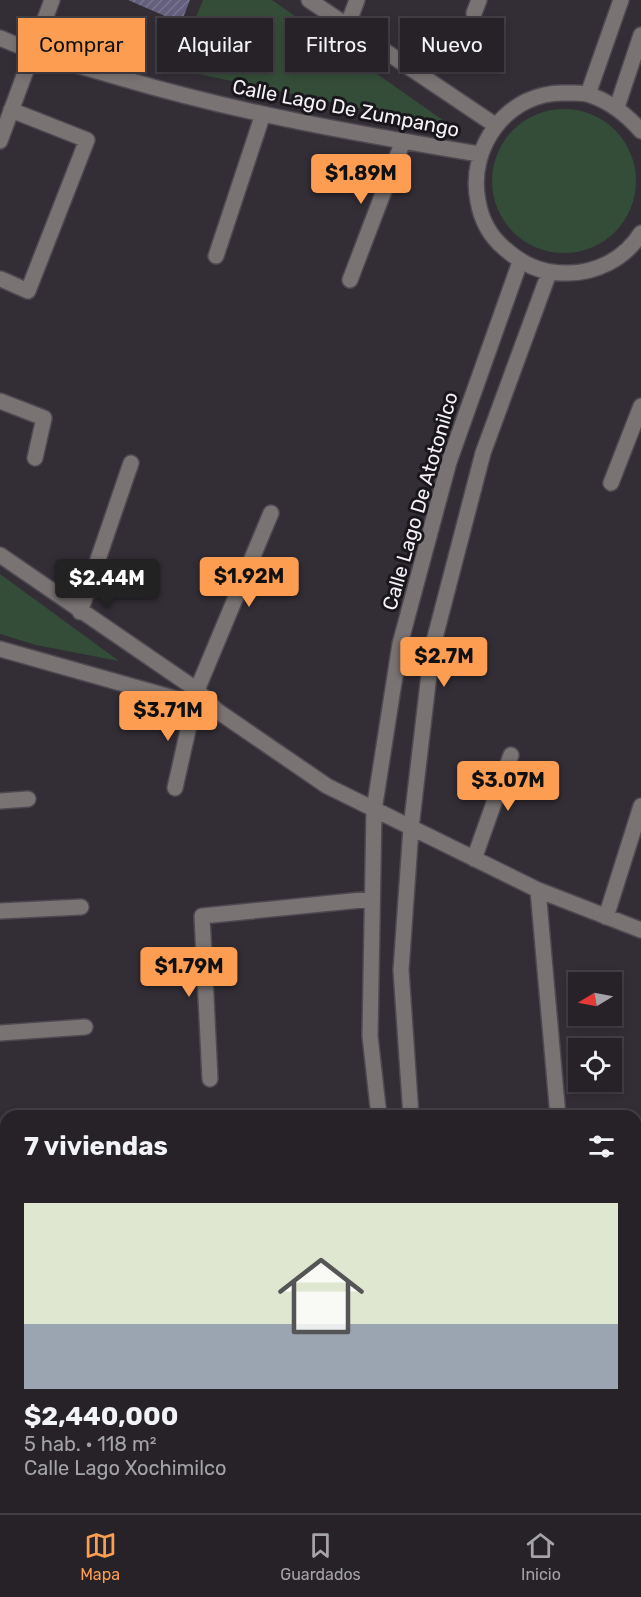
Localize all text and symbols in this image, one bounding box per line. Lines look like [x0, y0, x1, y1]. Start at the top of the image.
chip: Comprar [18, 18, 145, 72]
chip: Alquilar [157, 18, 273, 72]
chip: Filtros [285, 18, 388, 72]
chip: Nuevo [400, 18, 504, 72]
street label: Calle Lago De Zumpango [230, 74, 462, 142]
pin: $1.89M [312, 154, 410, 205]
text: $1.89M [325, 161, 397, 185]
street label: Calle Lago De Atotonilco [377, 389, 463, 613]
pin: $1.92M [200, 557, 298, 608]
pin: $2.44M [58, 559, 156, 610]
text: $1.92M [214, 564, 284, 588]
text: $2.44M [69, 566, 145, 590]
pin: $2.7M [402, 637, 486, 688]
text: $2.7M [414, 644, 474, 668]
pin: $3.71M [119, 691, 217, 742]
text: $3.71M [133, 698, 203, 722]
pin: $3.07M [459, 761, 557, 812]
text: $3.07M [471, 768, 545, 792]
pin: $1.79M [140, 947, 238, 998]
text: $1.79M [154, 954, 224, 978]
north arrow [568, 972, 622, 1026]
map controls [568, 972, 622, 1092]
button: locate [568, 1038, 622, 1092]
icon: filters [585, 1130, 618, 1163]
text: 7 viviendas [24, 1131, 168, 1162]
icon: home [267, 1242, 375, 1350]
text: $2,440,000 [24, 1401, 178, 1432]
text: 5 hab. · 118 m² [24, 1432, 157, 1456]
text: Calle Lago Xochimilco [24, 1456, 227, 1480]
tab: Mapa [80, 1529, 120, 1584]
tab: Guardados [280, 1529, 361, 1584]
tab: Inicio [521, 1529, 561, 1584]

